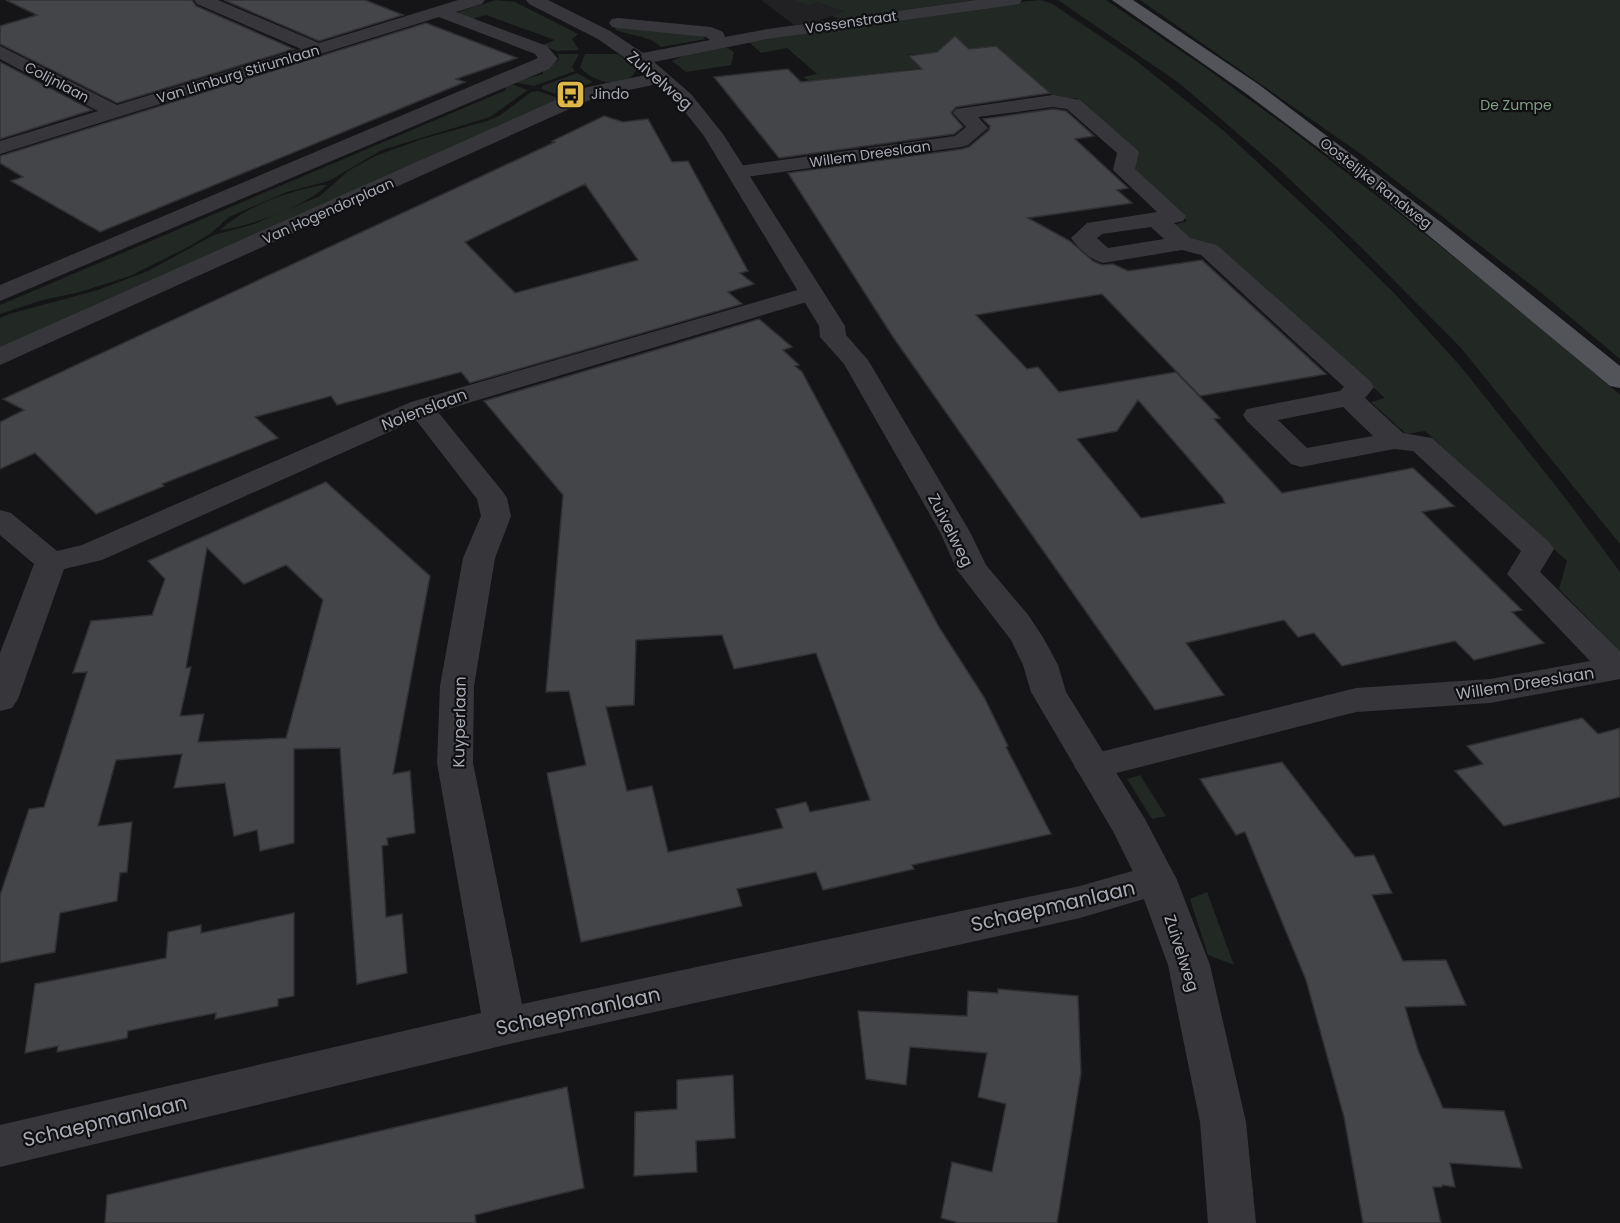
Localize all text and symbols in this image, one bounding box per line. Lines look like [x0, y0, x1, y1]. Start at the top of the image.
street label: Vossenstraat [804, 6, 898, 38]
street label: Van Limburg Stirumlaan [154, 40, 322, 108]
street label: Zuivelweg [622, 46, 697, 115]
street label: Colijnlaan [21, 57, 93, 107]
bus stop icon: Jindo [554, 78, 586, 110]
place label: Jindo [591, 84, 629, 104]
park label: De Zumpe [1480, 95, 1552, 115]
street label: Oostelijke Randweg [1316, 133, 1436, 233]
street label: Willem Dreeslaan [808, 136, 932, 172]
street label: Van Hogendorplaan [259, 173, 397, 249]
street label: Nolenslaan [378, 383, 470, 436]
street label: Zuivelweg [922, 490, 979, 571]
street label: Willem Dreeslaan [1454, 661, 1596, 706]
street label: Kuyperlaan [447, 676, 472, 768]
street label: Schaepmanlaan [968, 873, 1138, 939]
street label: Zuivelweg [1158, 912, 1205, 995]
street label: Schaepmanlaan [493, 980, 663, 1042]
street label: Schaepmanlaan [20, 1088, 190, 1154]

